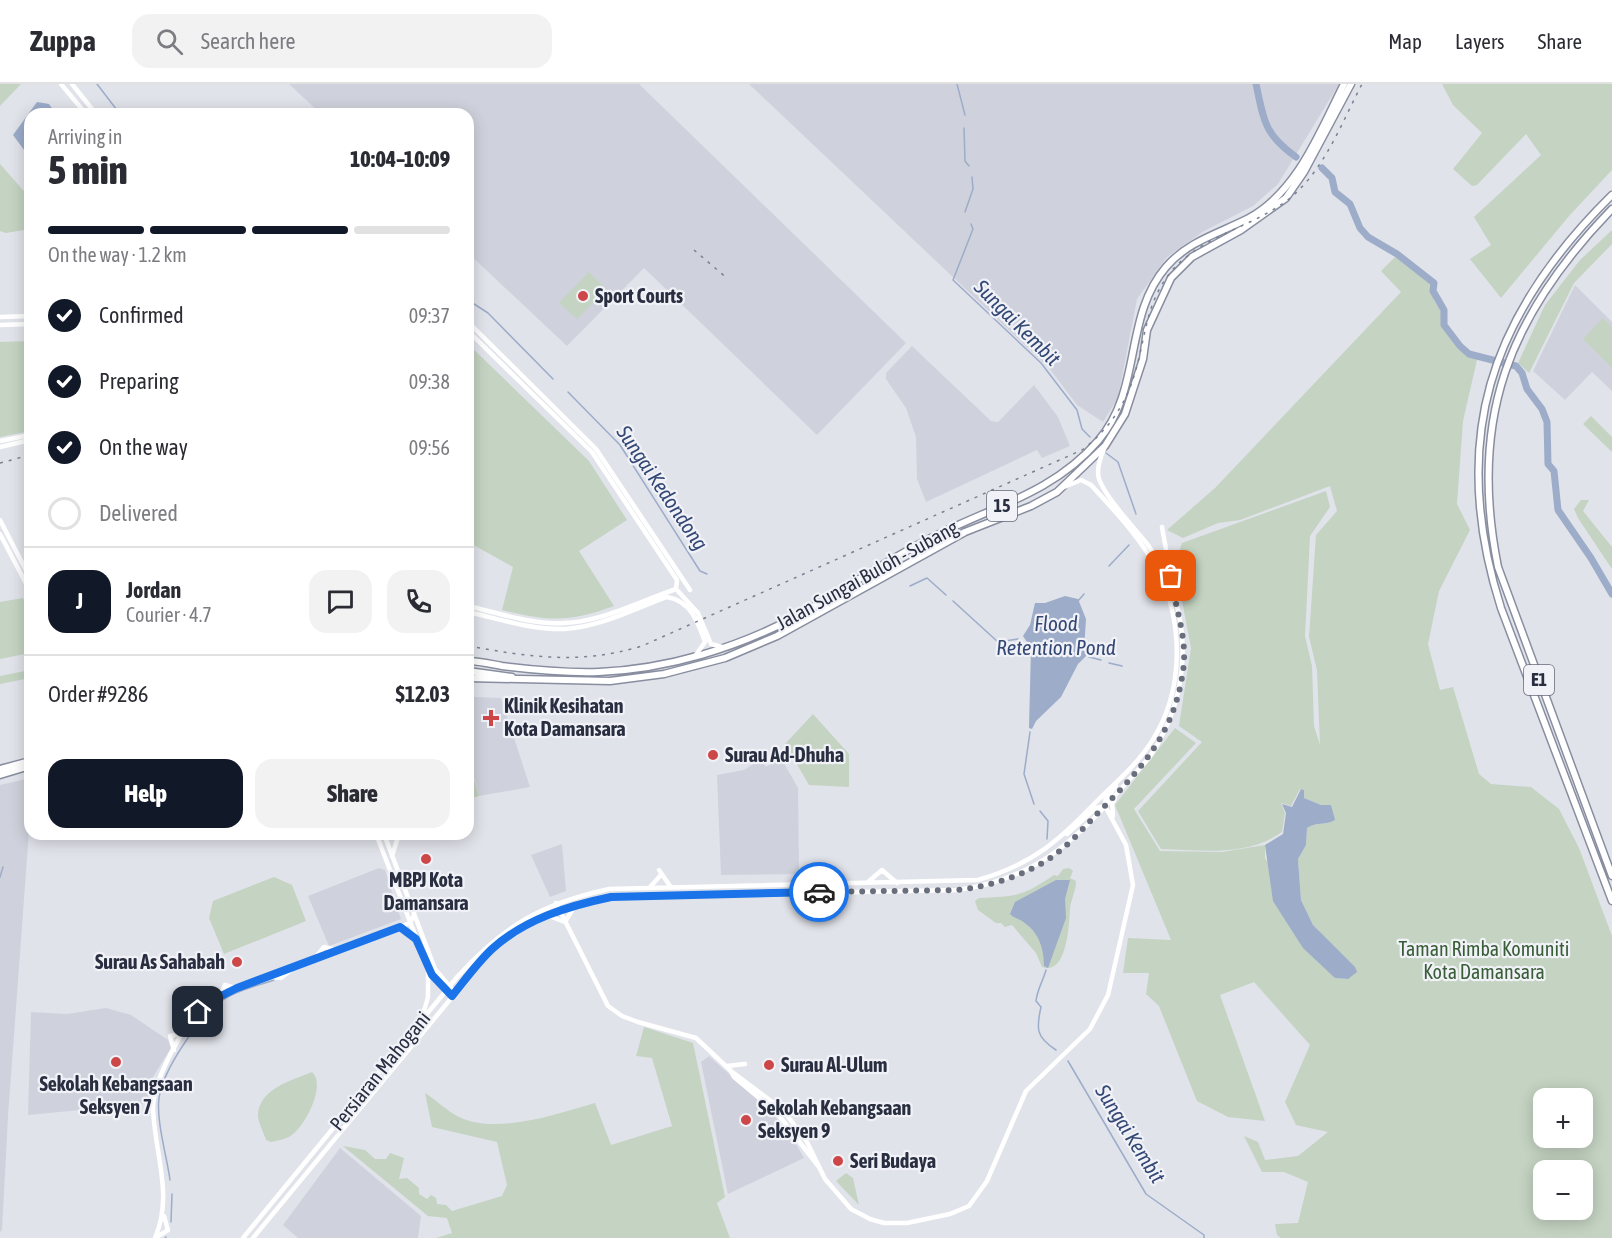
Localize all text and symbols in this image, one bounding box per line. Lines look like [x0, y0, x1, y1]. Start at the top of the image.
search box [132, 14, 552, 68]
text: Zuppa [30, 25, 96, 57]
icon: search [153, 25, 186, 58]
text: Search here [201, 28, 296, 54]
text: Map [1388, 29, 1422, 53]
text: Layers [1455, 29, 1505, 53]
text: Share [1538, 29, 1582, 53]
text: Arriving in [48, 125, 122, 148]
text: 10:04–10:09 [350, 146, 450, 172]
text: 5 min [48, 148, 128, 192]
text: On the way · 1.2 km [48, 243, 187, 266]
water label: Sungai Kembit [969, 274, 1066, 370]
place label: Sport Courts [595, 284, 683, 307]
marker: Sport Courts [576, 289, 590, 303]
icon: check [48, 299, 81, 332]
text: Confirmed [99, 302, 184, 328]
text: 09:37 [409, 304, 450, 327]
icon: check [48, 365, 81, 398]
text: Preparing [99, 368, 179, 394]
text: 09:38 [409, 370, 450, 393]
water label: Sungai Kedondong [612, 420, 713, 554]
icon: check [48, 431, 81, 464]
text: On the way [99, 434, 188, 460]
text: 09:56 [409, 436, 450, 459]
road number: 15 [987, 491, 1017, 521]
text: Delivered [99, 500, 178, 526]
street label: Jalan Sungai Buloh - Subang [772, 515, 962, 634]
pin [1145, 550, 1196, 601]
icon: bag [1154, 559, 1187, 592]
button: chat [309, 570, 372, 633]
button: phone [387, 570, 450, 633]
text: Jordan [126, 577, 181, 603]
text: J [76, 588, 83, 614]
text: Courier · 4.7 [126, 603, 212, 626]
water label: Flood Retention Pond [996, 611, 1116, 659]
road number: E1 [1524, 665, 1554, 695]
text: Order #9286 [48, 681, 148, 707]
text: $12.03 [395, 681, 450, 707]
place label: Klinik Kesihatan Kota Damansara [504, 694, 626, 740]
marker: Klinik Kesihatan Kota Damansara [482, 709, 500, 727]
place label: Surau Ad-Dhuha [725, 743, 844, 766]
marker: Surau Ad-Dhuha [706, 748, 720, 762]
button: Help [48, 759, 243, 828]
button: Share [255, 759, 450, 828]
marker: MBPJ Kota Damansara [419, 852, 433, 866]
courier [789, 862, 849, 922]
place label: MBPJ Kota Damansara [383, 868, 469, 914]
icon: car [803, 876, 836, 909]
park label: Taman Rimba Komuniti Kota Damansara [1399, 937, 1569, 983]
place label: Surau As Sahabah [95, 950, 225, 973]
marker: Surau As Sahabah [230, 955, 244, 969]
pin [172, 986, 223, 1037]
icon: home [181, 995, 214, 1028]
street label: Persiaran Mahogani [325, 1007, 435, 1135]
place label: Surau Al-Ulum [781, 1053, 888, 1076]
marker: Sekolah Kebangsaan Seksyen 7 [109, 1055, 123, 1069]
marker: Surau Al-Ulum [762, 1058, 776, 1072]
place label: Sekolah Kebangsaan Seksyen 7 [39, 1072, 193, 1118]
water label: Sungai Kembit [1091, 1079, 1171, 1187]
map controls [1533, 1088, 1593, 1220]
button: + [1533, 1088, 1593, 1148]
place label: Sekolah Kebangsaan Seksyen 9 [758, 1096, 911, 1142]
marker: Sekolah Kebangsaan Seksyen 9 [739, 1113, 753, 1127]
place label: Seri Budaya [850, 1149, 936, 1172]
marker: Seri Budaya [831, 1154, 845, 1168]
button: − [1533, 1160, 1593, 1220]

